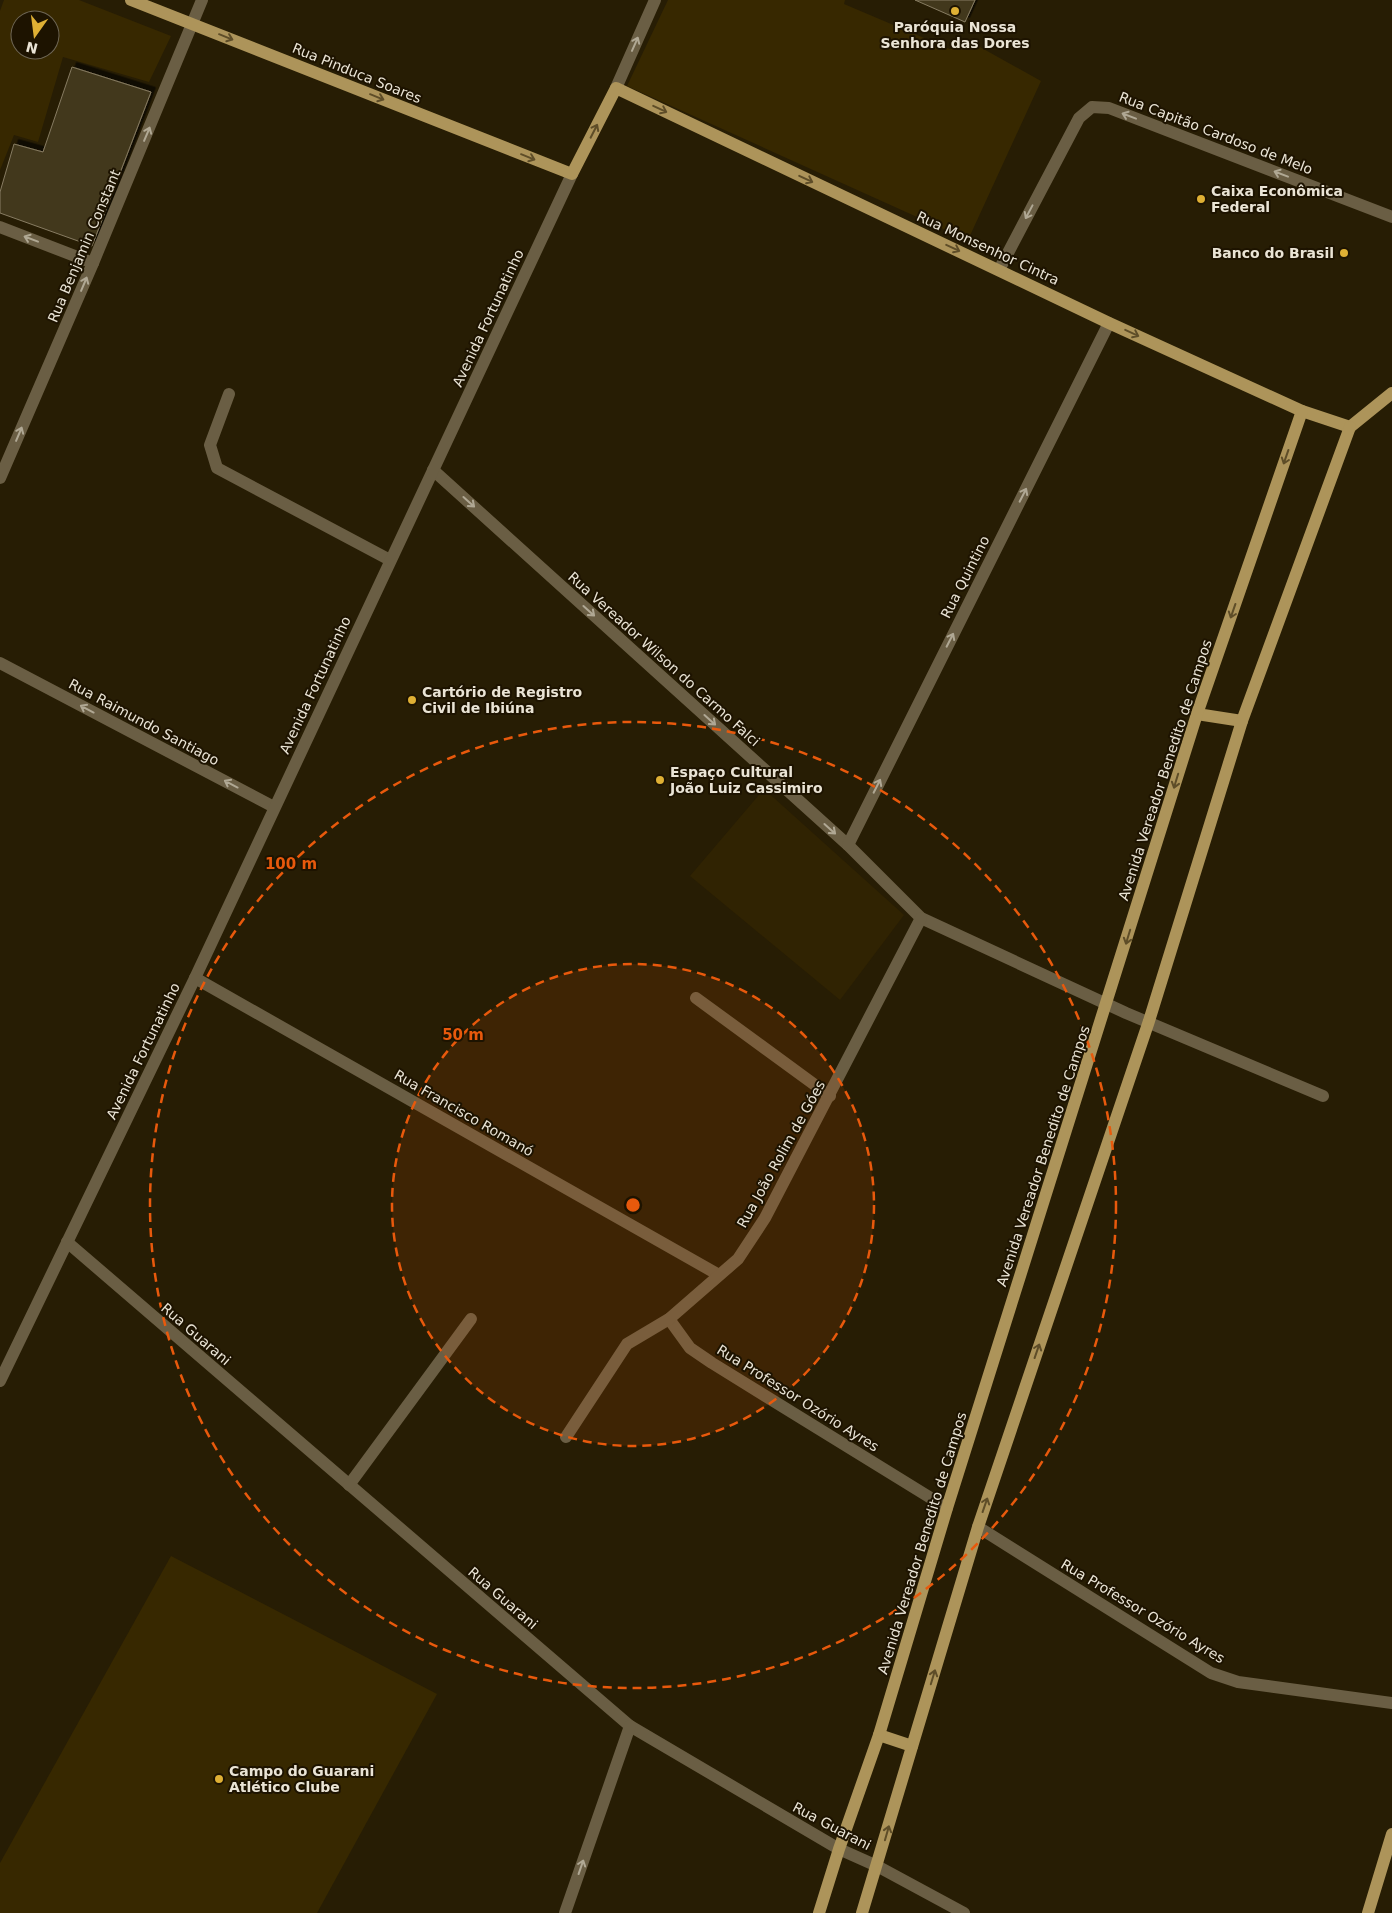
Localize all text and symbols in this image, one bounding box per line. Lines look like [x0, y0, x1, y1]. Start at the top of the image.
marker: Paróquia Nossa Senhora das Dores [949, 5, 961, 17]
north arrow [10, 10, 60, 60]
place label: Paróquia Nossa Senhora das Dores [880, 19, 1030, 51]
one-way arrow [218, 33, 233, 42]
one-way arrow [631, 37, 641, 52]
text: N [24, 38, 39, 57]
street label: Rua Pinduca Soares [290, 40, 424, 106]
street label: Rua Capitão Cardoso de Melo [1117, 89, 1315, 177]
one-way arrow [369, 93, 384, 102]
one-way arrow [652, 104, 667, 114]
one-way arrow [1122, 111, 1138, 120]
one-way arrow [589, 124, 599, 139]
one-way arrow [143, 127, 152, 142]
one-way arrow [520, 153, 535, 162]
street label: Rua Benjamin Constant [45, 167, 124, 325]
one-way arrow [1274, 169, 1289, 178]
one-way arrow [799, 174, 814, 184]
place label: Caixa Econômica Federal [1211, 183, 1343, 215]
marker: Caixa Econômica Federal [1195, 193, 1207, 205]
one-way arrow [1024, 204, 1033, 219]
street label: Rua Monsenhor Cintra [914, 208, 1062, 288]
one-way arrow [24, 234, 40, 243]
one-way arrow [945, 244, 960, 253]
place label: Banco do Brasil [1212, 245, 1334, 261]
street label: Avenida Fortunatinho [449, 247, 527, 389]
marker: Banco do Brasil [1338, 247, 1350, 259]
one-way arrow [80, 277, 89, 292]
one-way arrow [1124, 329, 1139, 338]
one-way arrow [15, 427, 25, 442]
one-way arrow [1281, 449, 1290, 464]
one-way arrow [1019, 488, 1028, 503]
one-way arrow [462, 497, 475, 508]
street label: Rua Quintino [937, 533, 993, 621]
street label: Rua Vereador Wilson do Carmo Falci [565, 569, 763, 749]
one-way arrow [1228, 602, 1237, 618]
one-way arrow [583, 606, 596, 617]
street label: Avenida Fortunatinho [276, 614, 354, 756]
one-way arrow [945, 633, 955, 648]
street label: Avenida Vereador Benedito de Campos [1115, 638, 1215, 902]
street label: Rua Raimundo Santiago [66, 676, 222, 768]
place label: Cartório de Registro Civil de Ibiúna [422, 684, 583, 716]
marker: Cartório de Registro Civil de Ibiúna [406, 694, 418, 706]
one-way arrow [80, 704, 95, 714]
one-way arrow [703, 715, 716, 726]
place label: Espaço Cultural João Luiz Cassimiro [669, 764, 823, 796]
one-way arrow [1171, 773, 1181, 789]
marker: Espaço Cultural João Luiz Cassimiro [654, 774, 666, 786]
one-way arrow [224, 779, 239, 788]
one-way arrow [873, 779, 882, 794]
one-way arrow [824, 823, 837, 835]
text: 100 m [265, 855, 317, 873]
one-way arrow [1123, 928, 1132, 944]
street label: Avenida Fortunatinho [103, 980, 183, 1122]
street label: Avenida Vereador Benedito de Campos [993, 1024, 1093, 1288]
text: 50 m [442, 1026, 484, 1044]
street label: Rua Francisco Romanó [392, 1067, 536, 1159]
street label: Rua João Rolim de Góes [734, 1077, 828, 1231]
centre of rings [624, 1196, 642, 1214]
street label: Rua Guarani [158, 1300, 234, 1368]
street label: Rua Professor Ozório Ayres [714, 1341, 882, 1455]
one-way arrow [1033, 1344, 1042, 1359]
street label: Avenida Vereador Benedito de Campos [874, 1410, 970, 1676]
one-way arrow [981, 1498, 990, 1513]
street label: Rua Professor Ozório Ayres [1058, 1556, 1228, 1666]
street label: Rua Guarani [465, 1564, 541, 1632]
one-way arrow [928, 1669, 938, 1685]
place label: Campo do Guarani Atlético Clube [229, 1763, 374, 1795]
marker: Campo do Guarani Atlético Clube [213, 1773, 225, 1785]
street label: Rua Guarani [790, 1799, 874, 1853]
one-way arrow [883, 1825, 892, 1841]
one-way arrow [577, 1860, 586, 1875]

